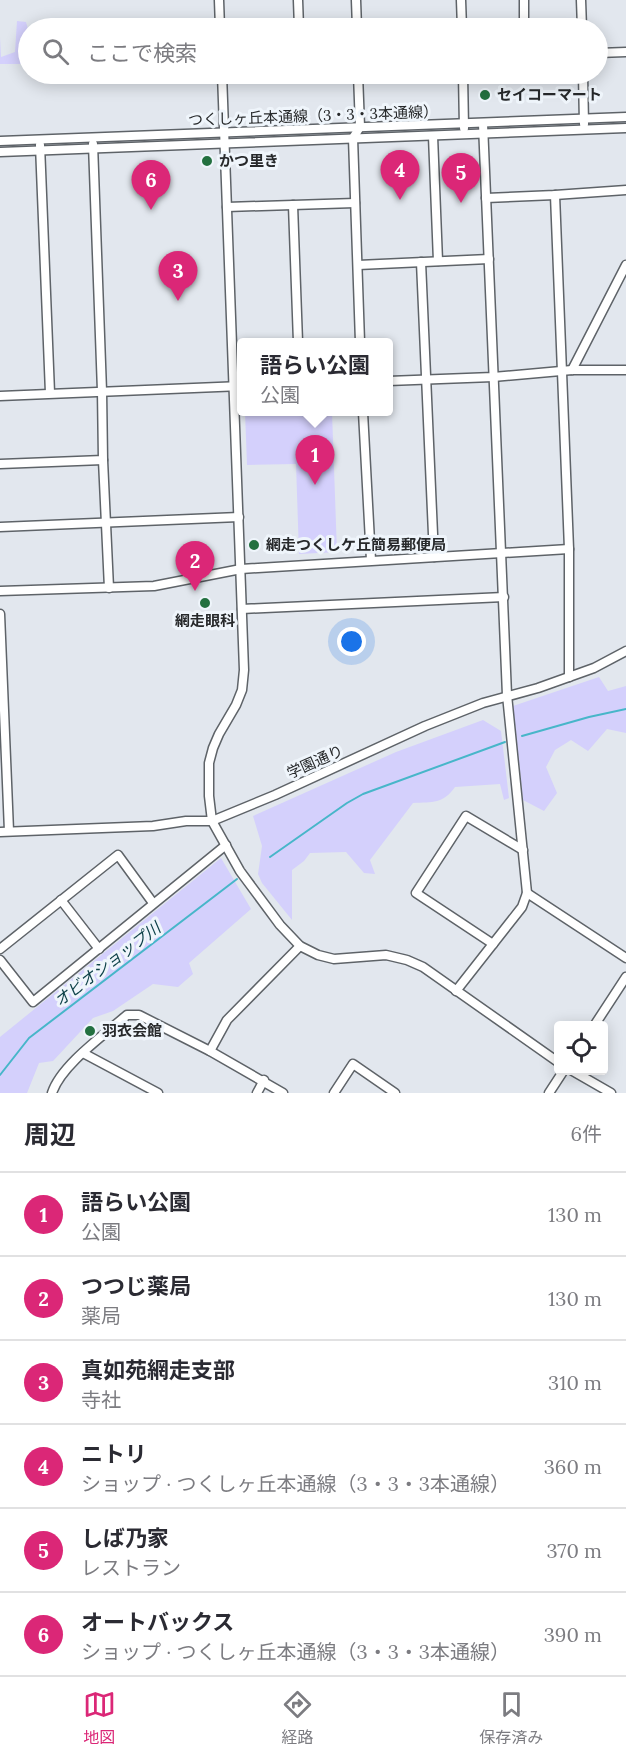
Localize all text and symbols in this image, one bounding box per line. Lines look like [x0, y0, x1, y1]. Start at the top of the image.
search box [18, 18, 608, 84]
icon: search [39, 35, 72, 68]
text: ここで検索 [87, 39, 197, 67]
place label: セイコーマート [497, 85, 602, 104]
marker: セイコーマート [478, 88, 492, 102]
street label: つくしヶ丘本通線（3・3・3本通線） [188, 102, 438, 129]
pin: 4 [380, 150, 420, 200]
place label: かつ里き [219, 151, 279, 170]
marker: かつ里き [200, 154, 214, 168]
pin: 5 [442, 154, 480, 203]
pin: 6 [132, 160, 170, 210]
pin: 3 [158, 252, 198, 301]
popup [237, 338, 393, 416]
text: 語らい公園 [260, 351, 370, 379]
text: 公園 [260, 382, 300, 407]
pin: 1 [296, 436, 334, 485]
place label: 網走つくしケ丘簡易郵便局 [266, 535, 446, 554]
marker: 網走つくしケ丘簡易郵便局 [247, 538, 261, 552]
pin: 2 [176, 542, 214, 591]
marker: 網走眼科 [198, 596, 212, 610]
place label: 網走眼科 [175, 611, 235, 630]
your location [337, 627, 366, 656]
street label: 学園通り [284, 741, 346, 782]
water label: オビオショップ川 [50, 916, 166, 1011]
place label: 羽衣会館 [102, 1021, 162, 1040]
map controls [554, 1021, 608, 1075]
button: locate [554, 1021, 608, 1075]
marker: 羽衣会館 [83, 1024, 97, 1038]
text: 周辺 [24, 1118, 76, 1151]
text: 6件 [570, 1121, 602, 1146]
text: 語らい公園 [81, 1188, 191, 1216]
text: 1 [39, 1202, 48, 1227]
text: 130 m [548, 1202, 602, 1227]
text: 公園 [81, 1219, 121, 1244]
text: つつじ薬局 [81, 1272, 191, 1300]
text: 2 [38, 1286, 49, 1311]
text: 130 m [548, 1286, 602, 1311]
text: 薬局 [81, 1303, 121, 1328]
text: 真如苑網走支部 [81, 1356, 235, 1384]
text: 3 [38, 1370, 49, 1395]
text: 310 m [548, 1370, 602, 1395]
text: 寺社 [81, 1387, 121, 1412]
text: ニトリ [81, 1440, 147, 1468]
text: 4 [38, 1454, 49, 1479]
text: 360 m [544, 1454, 602, 1479]
text: ショップ · つくしヶ丘本通線（3・3・3本通線） [81, 1471, 510, 1496]
text: しば乃家 [81, 1524, 169, 1552]
text: 5 [38, 1538, 49, 1563]
text: 370 m [547, 1538, 602, 1563]
text: レストラン [81, 1555, 181, 1580]
text: オートバックス [81, 1608, 234, 1636]
text: 6 [38, 1622, 49, 1647]
text: 390 m [544, 1622, 602, 1647]
text: ショップ · つくしヶ丘本通線（3・3・3本通線） [81, 1639, 510, 1664]
tab: 地図 [83, 1688, 116, 1748]
tab: 経路 [281, 1688, 314, 1748]
tab: 保存済み [479, 1688, 543, 1748]

